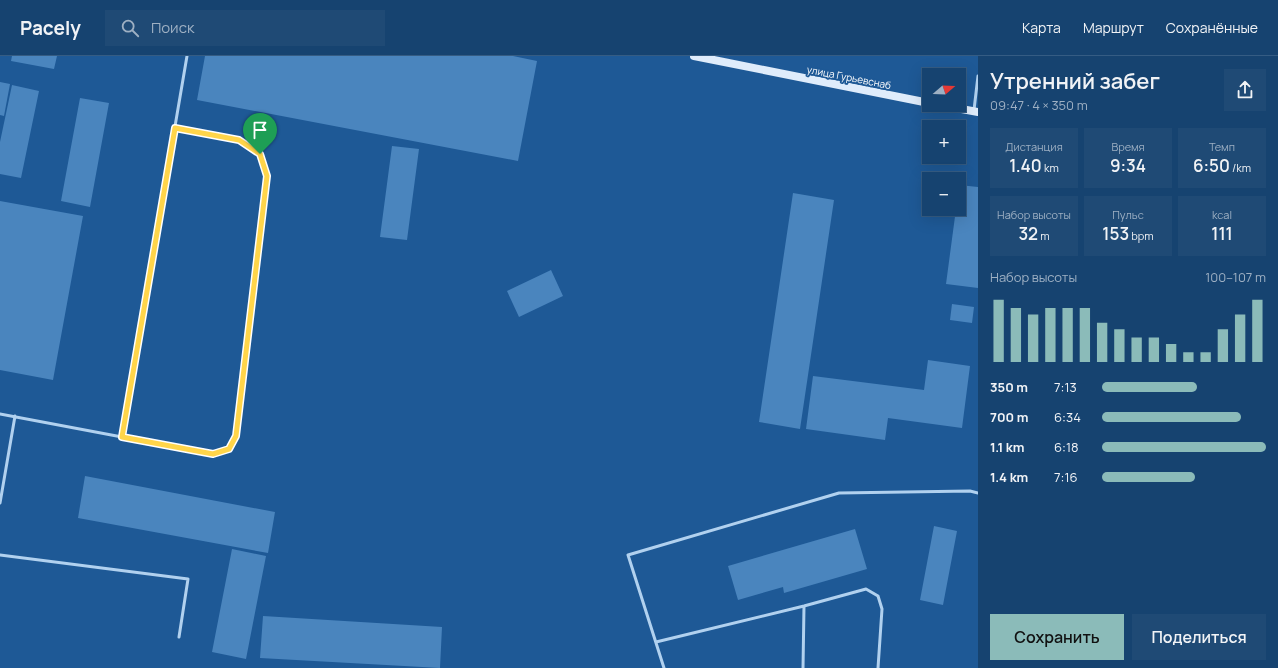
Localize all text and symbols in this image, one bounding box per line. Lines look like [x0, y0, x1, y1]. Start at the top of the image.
search box [105, 10, 385, 46]
text: Pacely [20, 15, 81, 41]
icon: search [119, 17, 141, 39]
text: Поиск [151, 17, 194, 38]
text: Карта [1022, 18, 1061, 37]
text: Маршрут [1083, 18, 1144, 37]
text: Сохранённые [1166, 18, 1258, 37]
street label: улица Гурьевснаб [806, 62, 892, 92]
text: Утренний забег [990, 66, 1160, 96]
north arrow [922, 68, 966, 112]
map controls [922, 68, 966, 216]
button: share [1224, 69, 1266, 111]
text: 09:47 · 4 × 350 m [990, 96, 1088, 114]
pin [243, 113, 277, 154]
icon: arrive [249, 119, 271, 141]
button: + [922, 120, 966, 164]
text: Дистанция [1005, 139, 1063, 154]
text: Время [1111, 139, 1145, 154]
text: Темп [1209, 139, 1235, 154]
text: 1.40 [1009, 154, 1042, 177]
text: 9:34 [1110, 154, 1146, 177]
text: 6:50 [1193, 154, 1230, 177]
text: km [1042, 160, 1059, 175]
text: /km [1230, 160, 1251, 175]
button: − [922, 172, 966, 216]
text: Набор высоты [997, 207, 1071, 222]
text: Пульс [1112, 207, 1144, 222]
text: kcal [1212, 207, 1232, 222]
text: 32 [1018, 222, 1038, 245]
text: 153 [1102, 222, 1129, 245]
text: 111 [1211, 222, 1233, 245]
text: m [1038, 228, 1050, 243]
text: bpm [1129, 228, 1154, 243]
text: Набор высоты [990, 268, 1077, 286]
text: 100–107 m [1205, 268, 1266, 286]
text: 350 m [990, 378, 1028, 396]
text: 7:13 [1054, 378, 1077, 396]
text: 700 m [990, 408, 1028, 426]
text: 6:34 [1054, 408, 1081, 426]
text: 1.1 km [990, 438, 1025, 456]
text: 6:18 [1054, 438, 1079, 456]
text: 1.4 km [990, 468, 1028, 486]
text: 7:16 [1054, 468, 1078, 486]
button: Сохранить [990, 614, 1124, 660]
button: Поделиться [1132, 614, 1266, 660]

